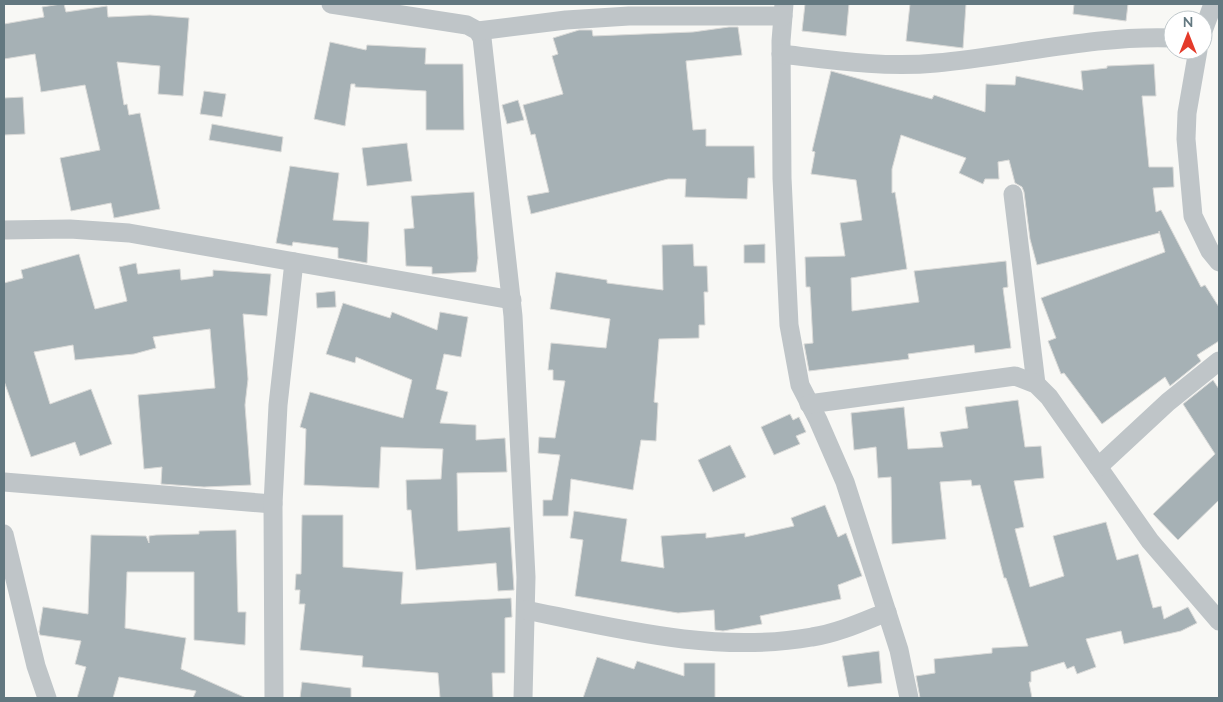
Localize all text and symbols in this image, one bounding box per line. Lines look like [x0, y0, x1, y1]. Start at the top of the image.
north arrow [1163, 10, 1213, 60]
text: N [1183, 13, 1193, 31]

